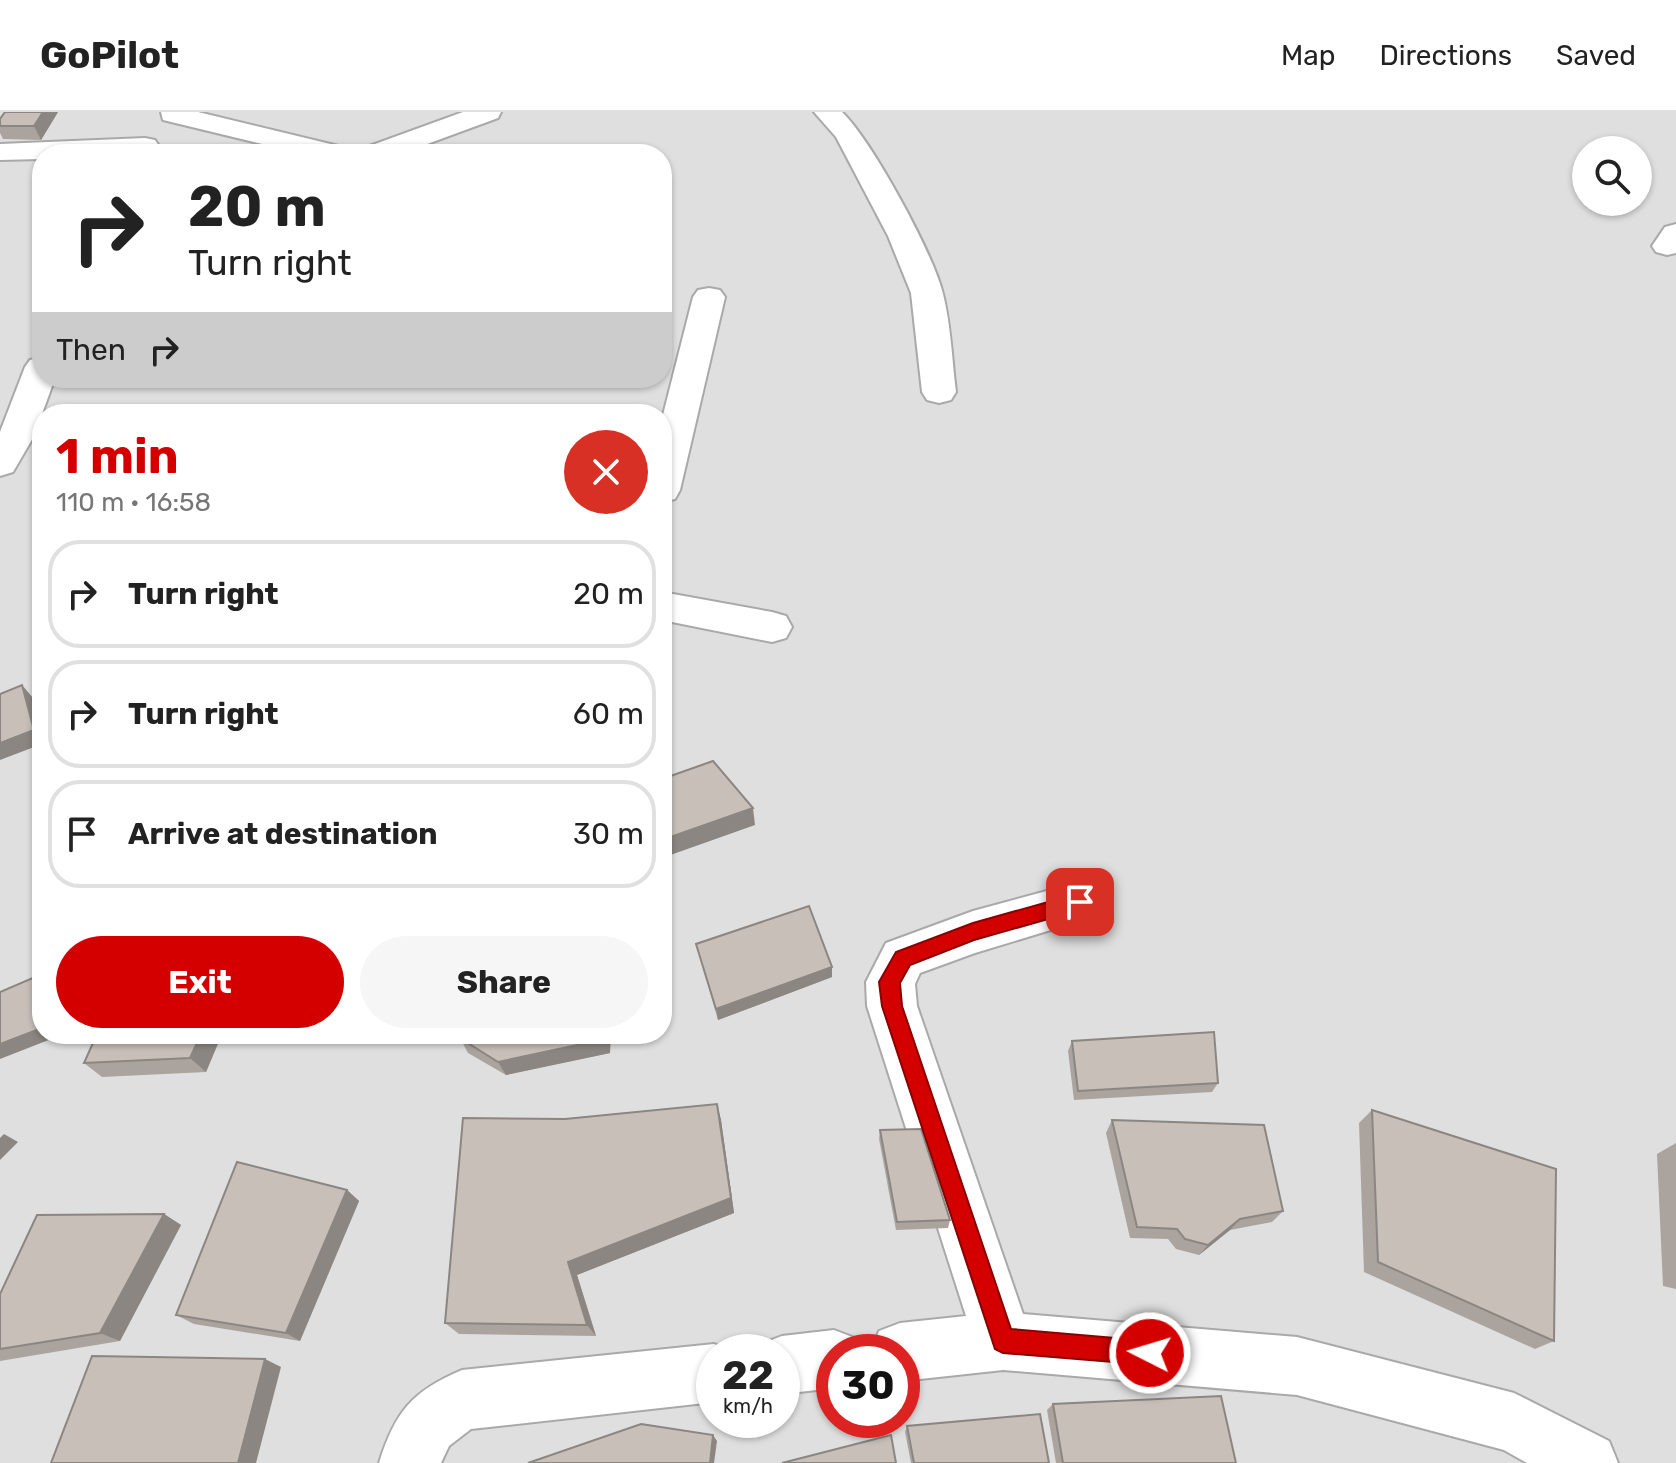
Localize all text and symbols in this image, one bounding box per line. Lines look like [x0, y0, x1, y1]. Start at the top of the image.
text: GoPilot [40, 32, 179, 78]
text: Map [1281, 39, 1335, 72]
text: Directions [1379, 39, 1512, 72]
text: Saved [1556, 39, 1636, 72]
map controls [1572, 136, 1652, 216]
button: search [1572, 136, 1652, 216]
text: 20 m [188, 174, 326, 240]
icon: right [56, 176, 160, 280]
text: Turn right [188, 241, 352, 284]
icon: right [142, 328, 186, 372]
text: Then [56, 332, 126, 368]
text: 1 min [56, 428, 179, 485]
button: close [564, 430, 648, 514]
text: 110 m · 16:58 [56, 487, 211, 518]
icon: right [60, 572, 104, 616]
text: Turn right [128, 576, 279, 612]
text: 20 m [573, 576, 644, 612]
icon: right [60, 692, 104, 736]
text: Turn right [128, 696, 279, 732]
text: 60 m [573, 696, 644, 732]
icon: arrive [60, 812, 104, 856]
text: Arrive at destination [128, 816, 438, 852]
text: 30 m [573, 816, 644, 852]
pin [1046, 868, 1114, 936]
icon: arrive [1058, 880, 1102, 924]
button: Exit [56, 936, 344, 1028]
button: Share [360, 936, 648, 1028]
position arrow [1108, 1311, 1192, 1395]
speed limit sign: 30 [816, 1334, 920, 1438]
text: 22 [722, 1352, 774, 1399]
text: km/h [723, 1394, 773, 1418]

